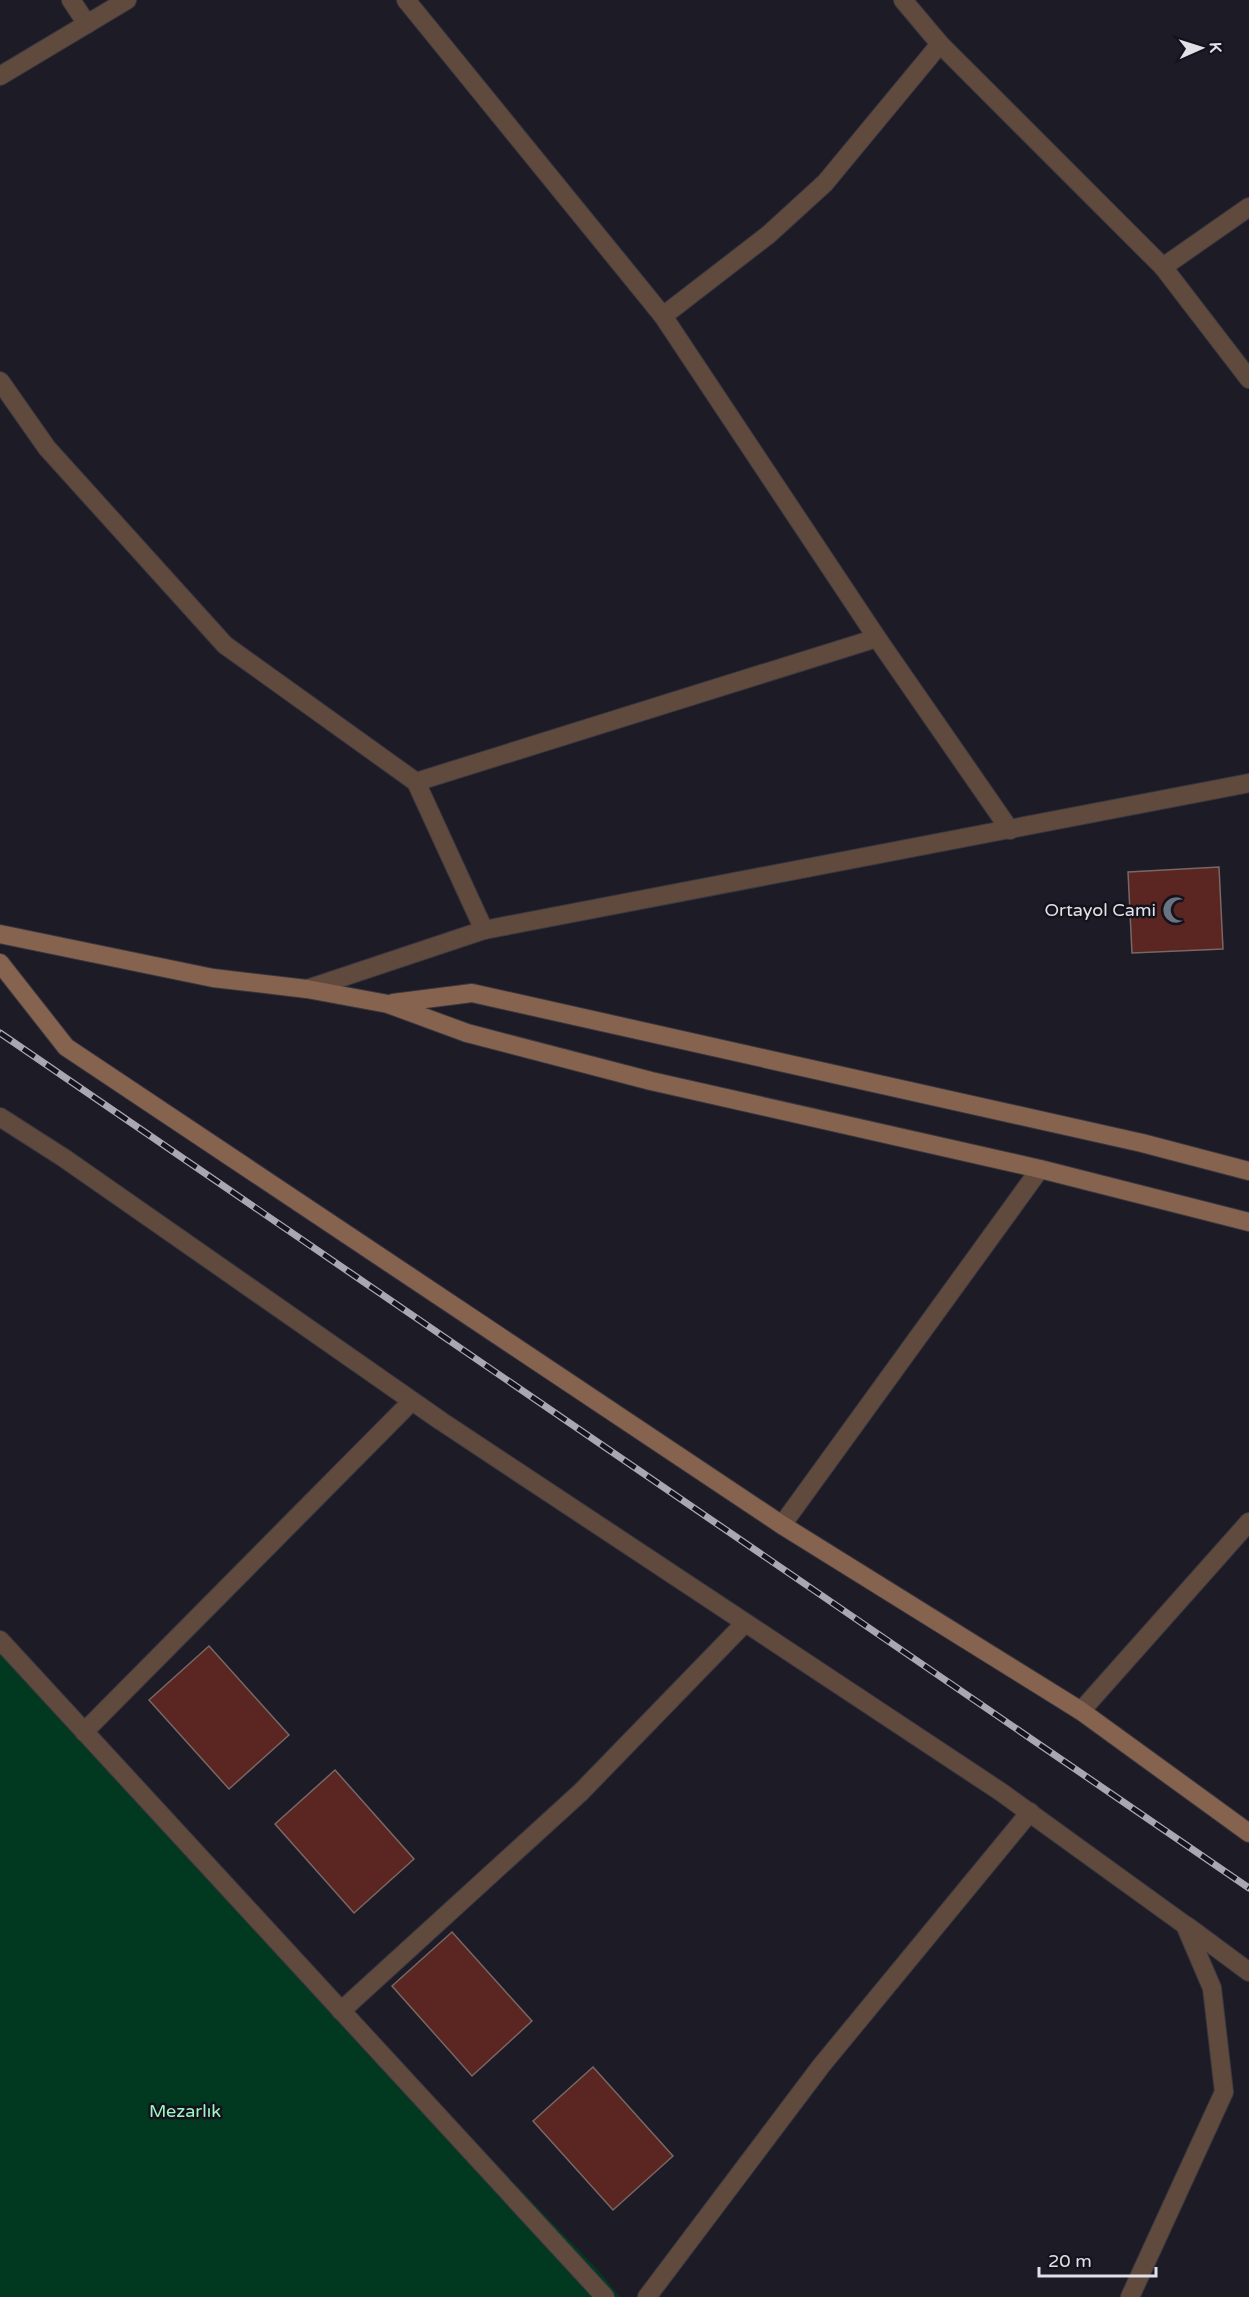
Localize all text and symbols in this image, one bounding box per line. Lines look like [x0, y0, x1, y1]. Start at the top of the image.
north arrow [1171, 18, 1231, 78]
text: K [1205, 41, 1225, 53]
mosque icon: Ortayol Cami [1161, 895, 1191, 925]
place label: Ortayol Cami [1045, 899, 1156, 921]
park label: Mezarlık [149, 2100, 221, 2122]
scale bar [1039, 2240, 1156, 2278]
text: 20 m [1048, 2250, 1092, 2272]

